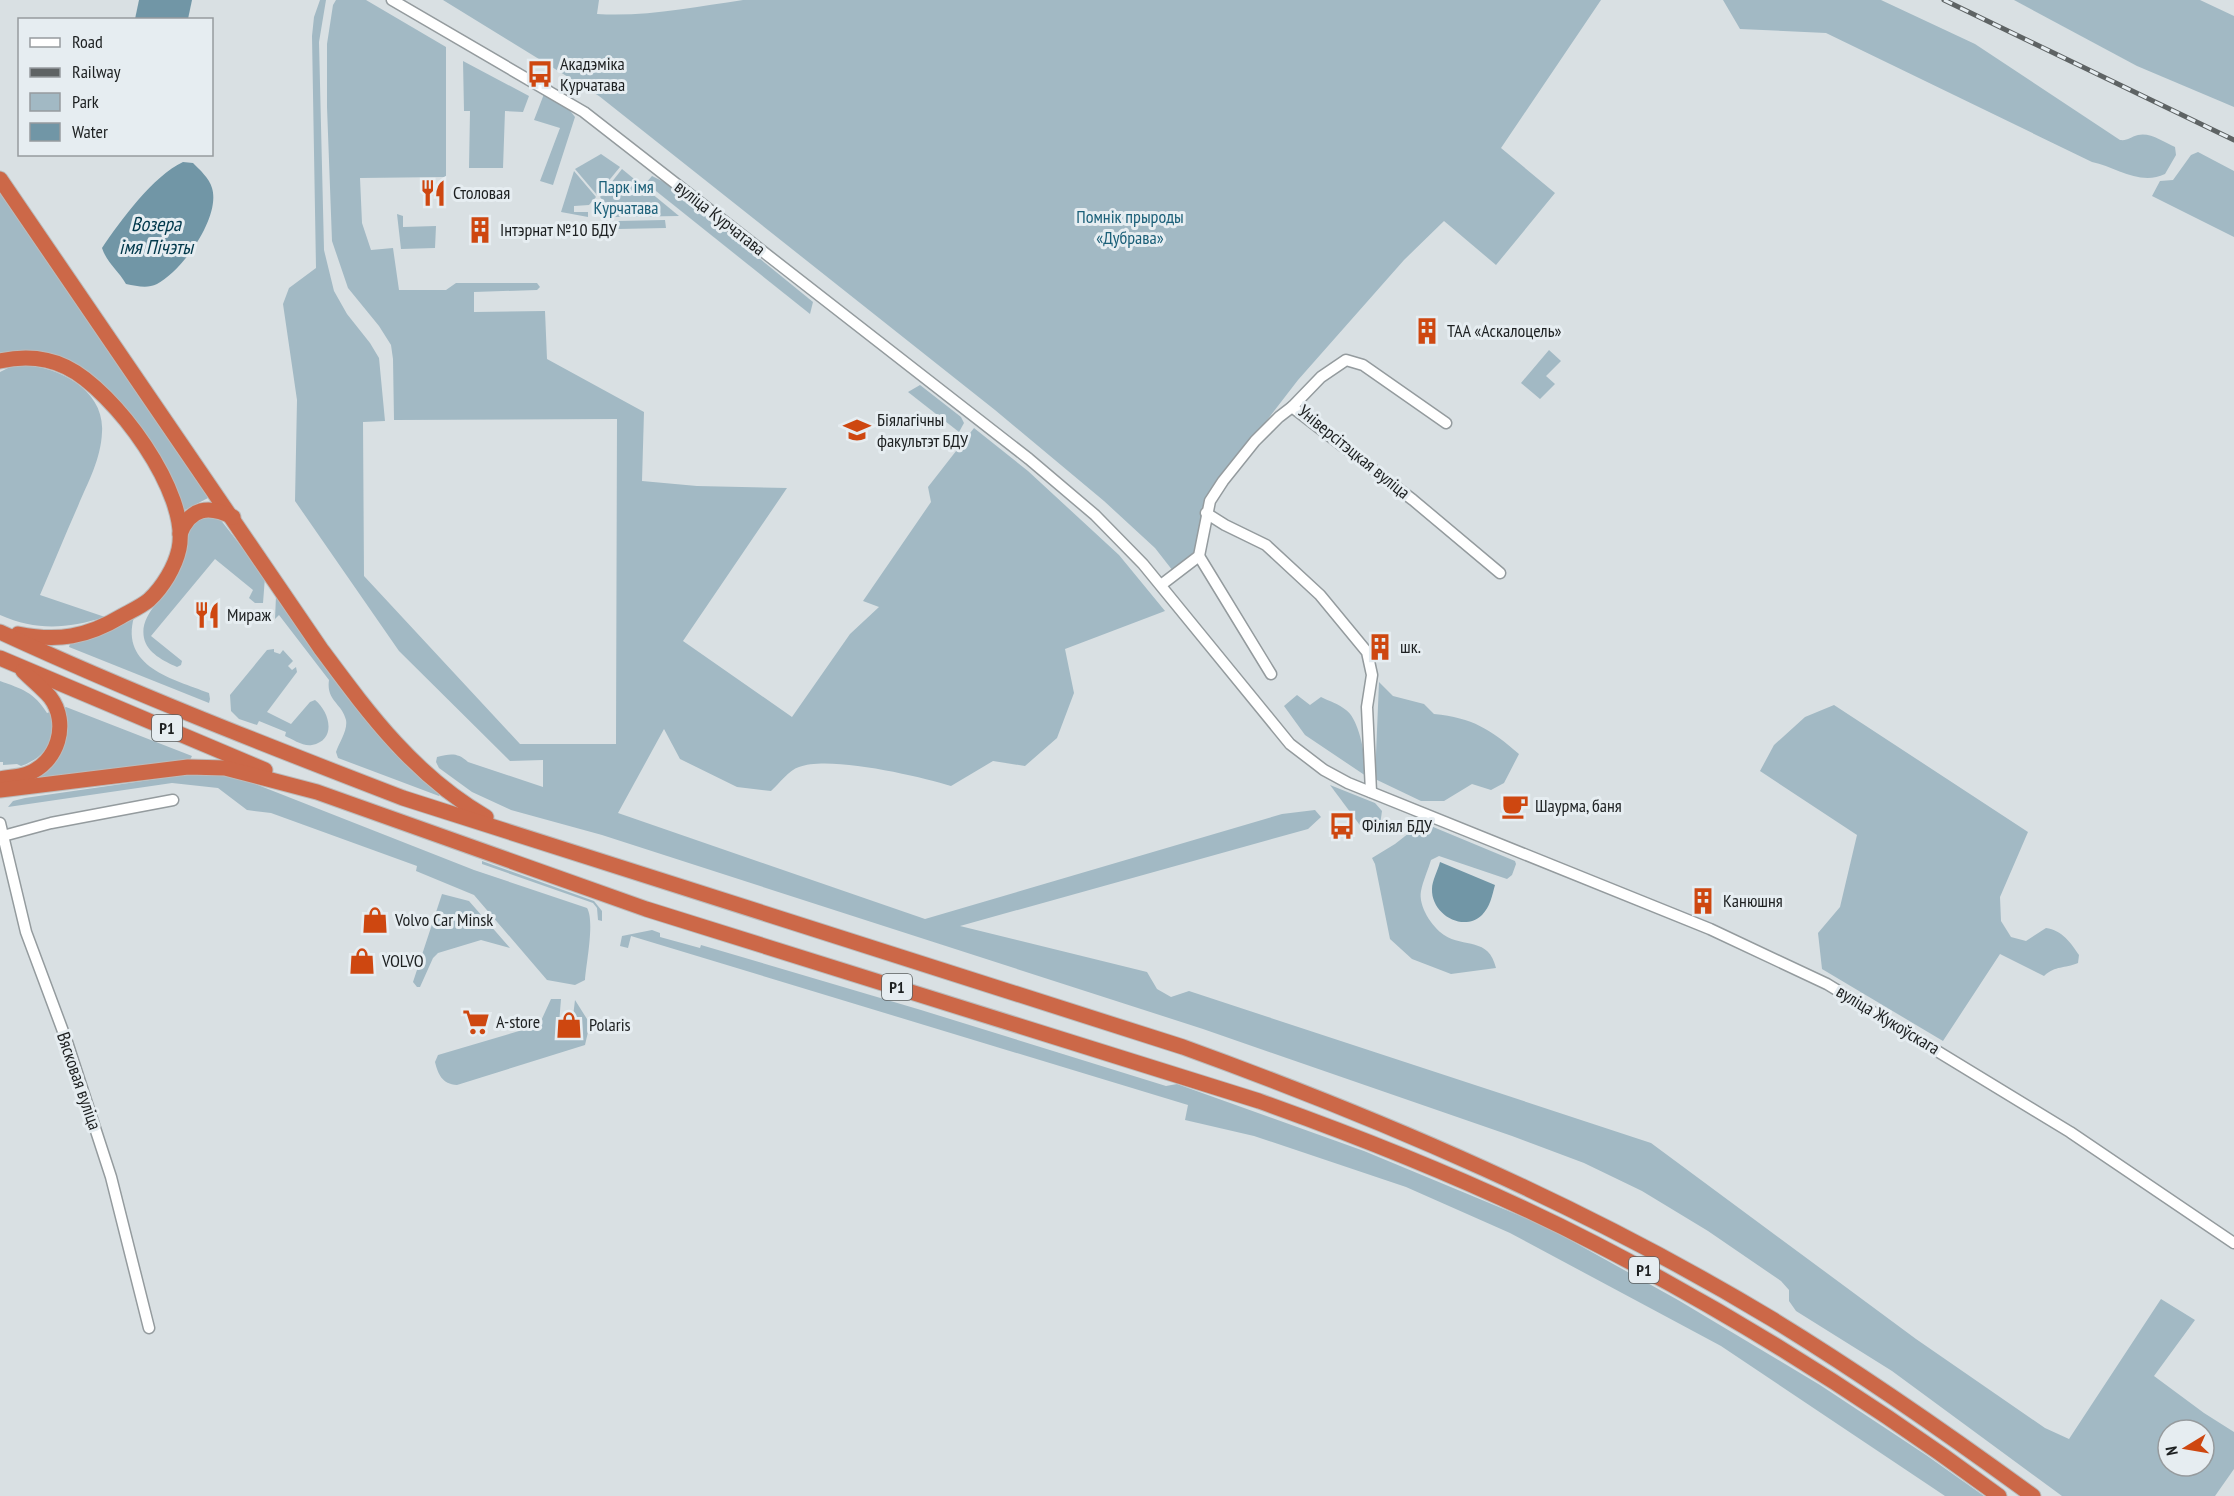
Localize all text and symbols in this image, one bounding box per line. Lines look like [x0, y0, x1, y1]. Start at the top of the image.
legend [18, 18, 213, 156]
text: Road [72, 30, 103, 53]
place label: Акадэміка Курчатава [560, 52, 625, 96]
bus stop icon: Акадэміка Курчатава [525, 59, 555, 89]
text: Railway [72, 60, 121, 83]
text: Park [72, 90, 99, 113]
text: Water [72, 120, 108, 143]
park label: Парк імя Курчатава [593, 175, 659, 219]
street label: вуліца Курчатава [670, 175, 770, 260]
restaurant icon: Столовая [418, 178, 448, 208]
place label: Столовая [453, 181, 510, 204]
park label: Помнік прыроды «Дубрава» [1076, 205, 1184, 249]
water label: Возера імя Пічэты [119, 211, 195, 260]
building icon: Інтэрнат №10 БДУ [465, 215, 495, 245]
place label: Інтэрнат №10 БДУ [500, 218, 618, 241]
building icon: ТАА «Аскалоцель» [1412, 316, 1442, 346]
place label: ТАА «Аскалоцель» [1447, 319, 1561, 342]
street label: Універсітэцкая вуліца [1294, 399, 1415, 504]
place label: Біялагічны факультэт БДУ [877, 408, 969, 452]
school or university icon: Біялагічны факультэт БДУ [842, 415, 872, 445]
restaurant icon: Мираж [192, 600, 222, 630]
place label: Мираж [227, 603, 271, 626]
building icon: шк. [1365, 632, 1395, 662]
place label: шк. [1400, 635, 1421, 658]
road number: Р1 [152, 715, 182, 741]
cafe icon: Шаурма, баня [1500, 791, 1530, 821]
place label: Шаурма, баня [1535, 794, 1622, 817]
bus stop icon: Філіял БДУ [1327, 811, 1357, 841]
place label: Філіял БДУ [1362, 814, 1433, 837]
building icon: Канюшня [1688, 886, 1718, 916]
place label: Канюшня [1723, 889, 1783, 912]
shop icon: Volvo Car Minsk [360, 905, 390, 935]
place label: Volvo Car Minsk [394, 908, 493, 931]
shop icon: VOLVO [347, 946, 377, 976]
place label: VOLVO [381, 949, 424, 972]
road number: Р1 [882, 974, 912, 1000]
street label: вуліца Жукоўскага [1832, 980, 1944, 1059]
supermarket icon: А-store [461, 1007, 491, 1037]
place label: А-store [496, 1010, 540, 1033]
shop icon: Polaris [554, 1010, 584, 1040]
place label: Polaris [589, 1013, 631, 1036]
street label: Вясковая вуліца [52, 1029, 107, 1133]
road number: Р1 [1629, 1257, 1659, 1283]
north arrow [2156, 1418, 2216, 1478]
text: N [2161, 1445, 2182, 1457]

